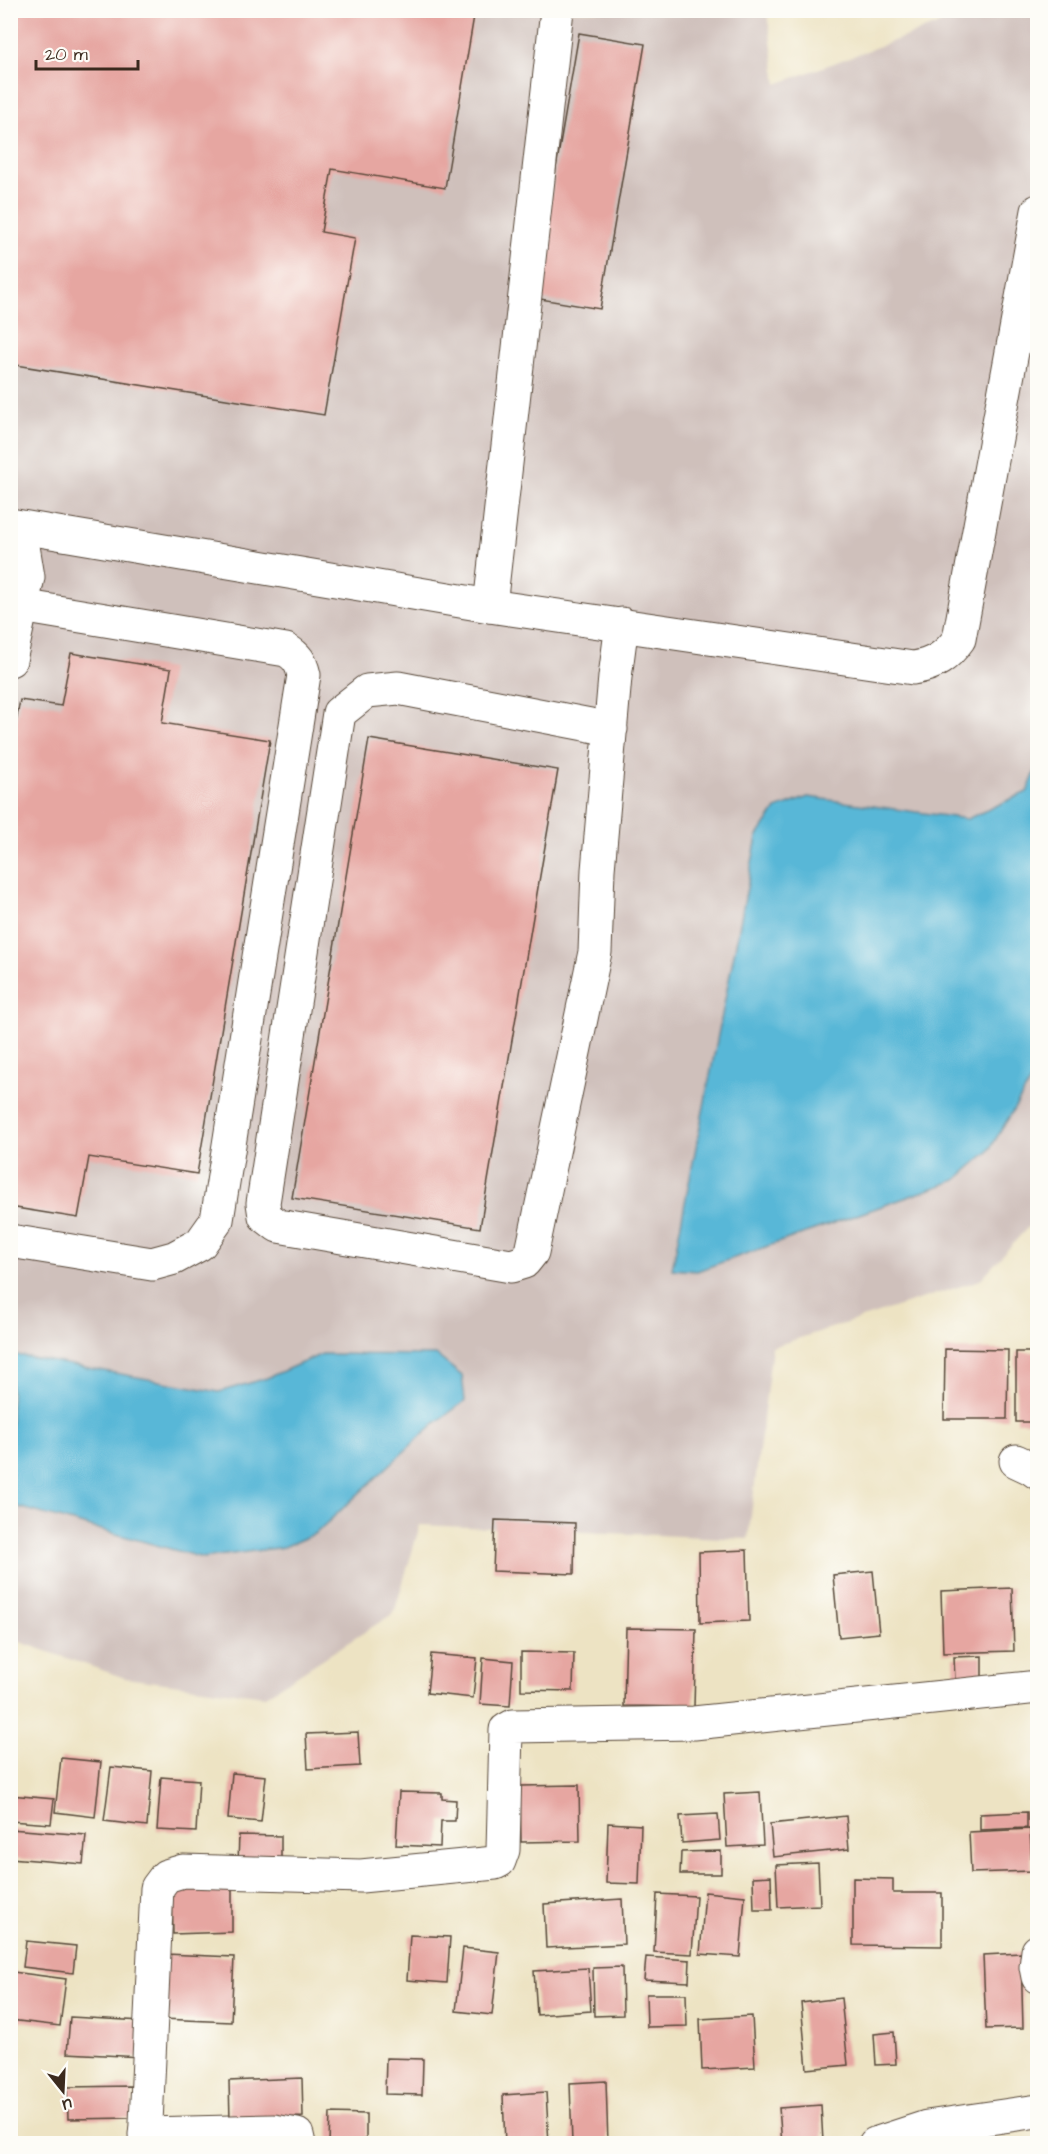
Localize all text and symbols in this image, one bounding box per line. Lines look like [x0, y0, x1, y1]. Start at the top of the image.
scale bar [36, 33, 138, 71]
text: 20 m [45, 42, 88, 67]
north arrow [33, 2061, 93, 2121]
text: U [60, 2092, 75, 2116]

